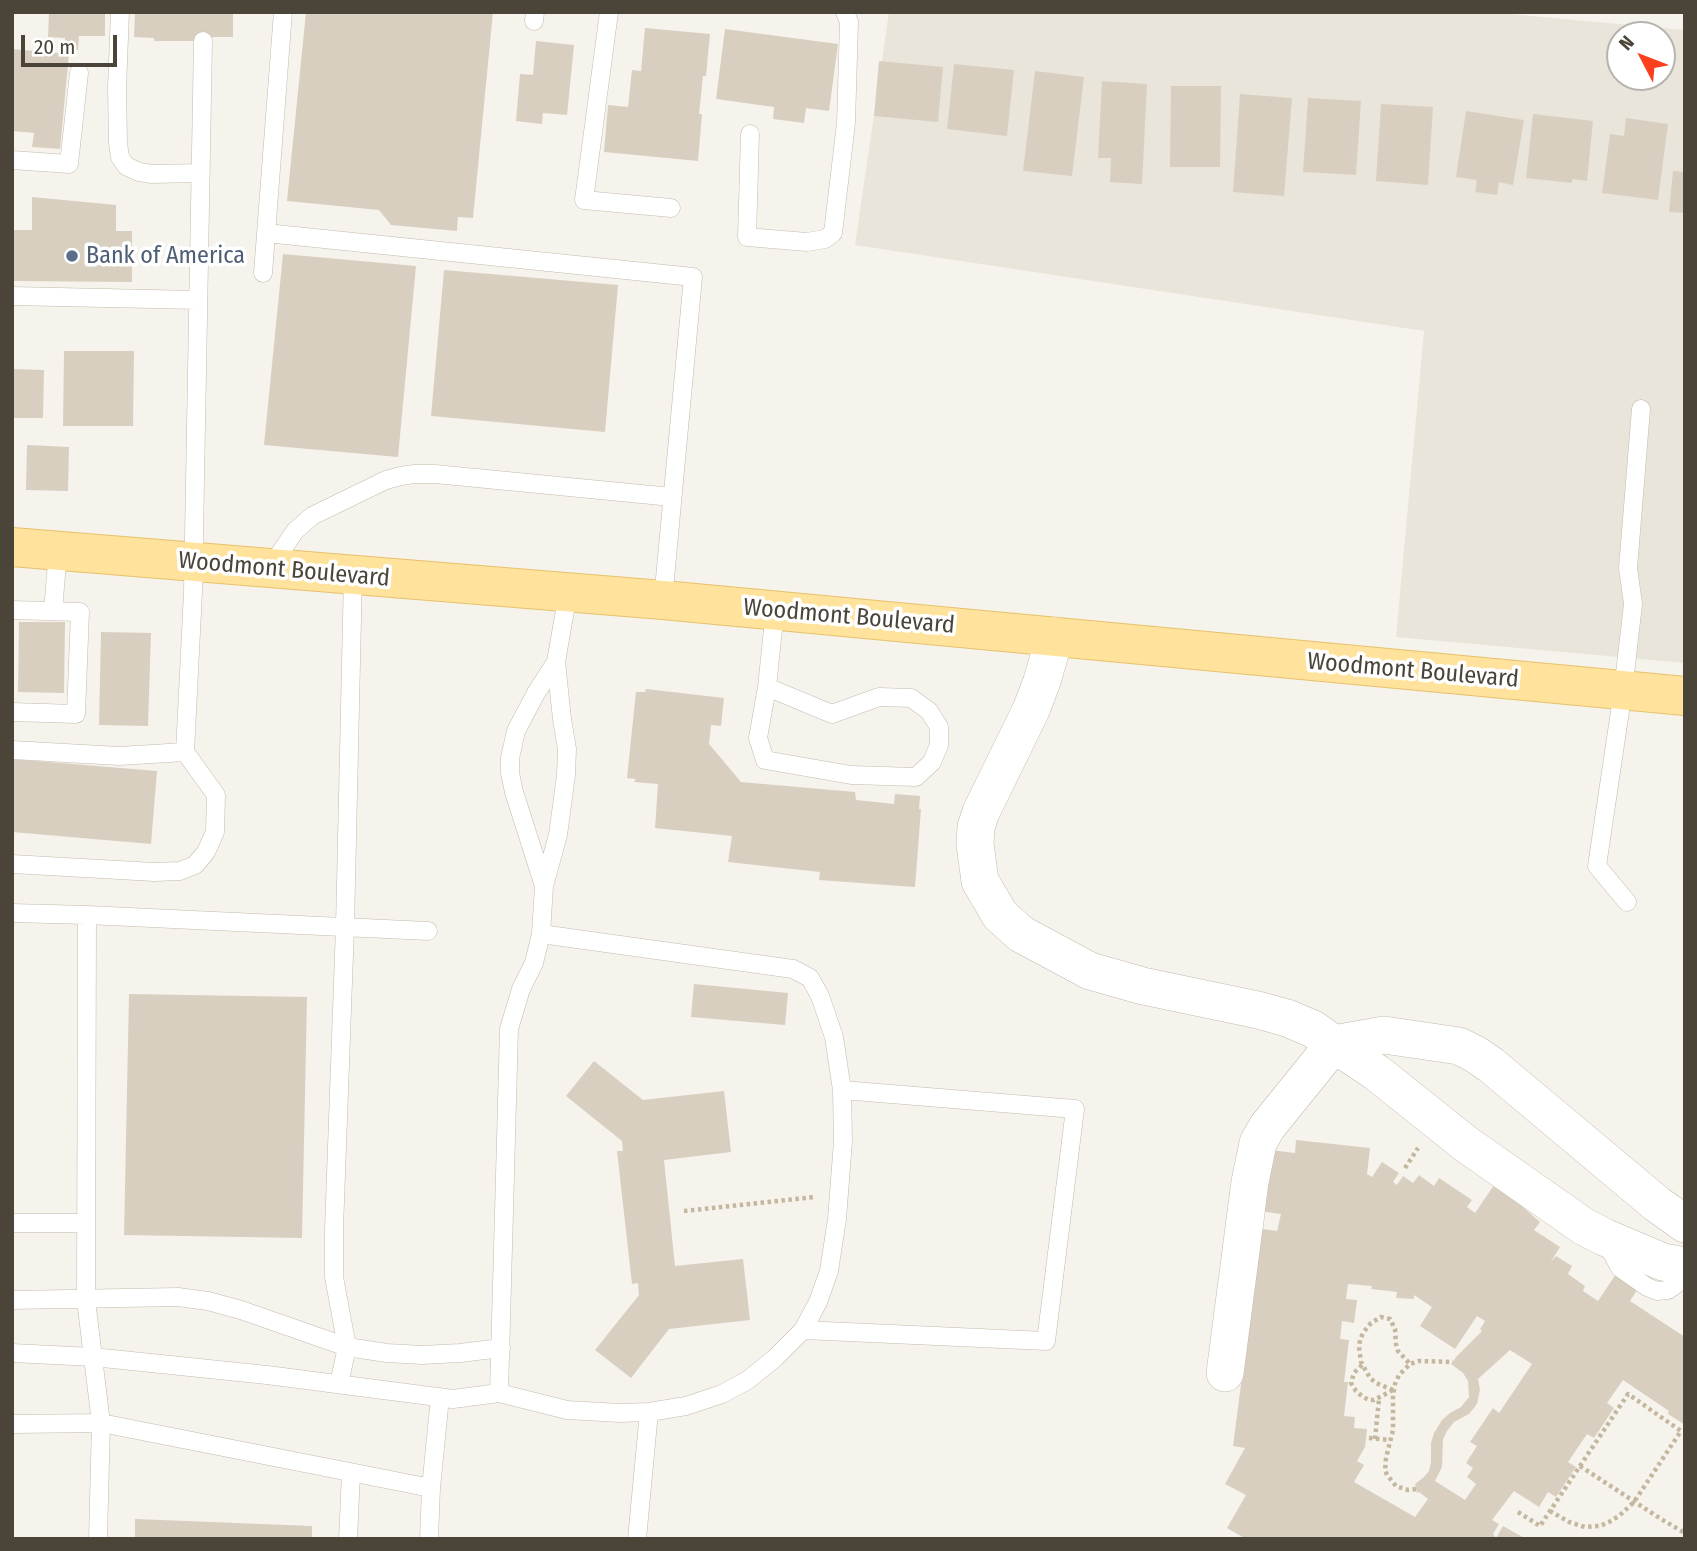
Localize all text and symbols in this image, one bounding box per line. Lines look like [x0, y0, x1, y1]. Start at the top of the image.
scale bar [24, 21, 121, 65]
north arrow [1606, 21, 1676, 91]
text: N [1614, 31, 1639, 55]
text: 20 m [34, 34, 75, 60]
place label: Bank of America [86, 242, 245, 270]
marker: Bank of America [64, 248, 80, 264]
street label: Woodmont Boulevard [177, 546, 391, 594]
street label: Woodmont Boulevard [742, 593, 956, 641]
street label: Woodmont Boulevard [1306, 647, 1520, 695]

